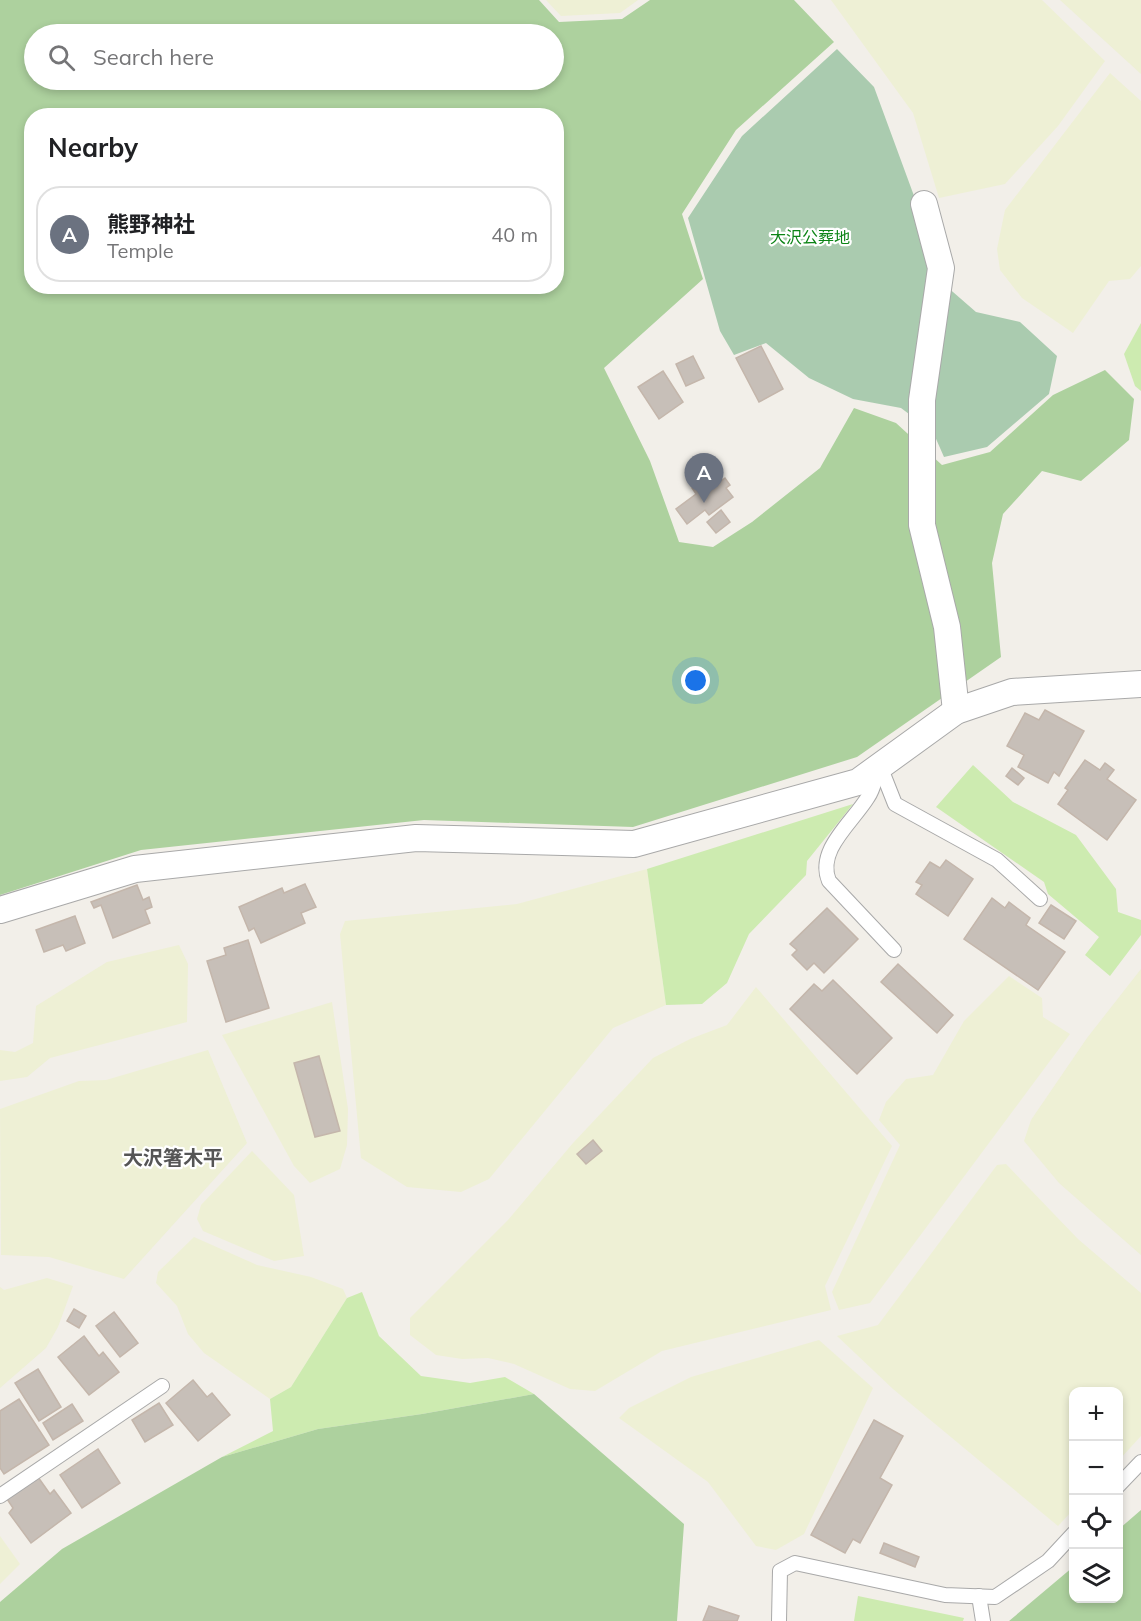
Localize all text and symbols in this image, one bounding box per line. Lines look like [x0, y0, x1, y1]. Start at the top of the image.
search box [24, 24, 564, 90]
icon: search [45, 41, 78, 74]
text: Search here [93, 43, 214, 71]
text: Nearby [48, 131, 138, 164]
text: 熊野神社 [107, 210, 195, 238]
text: A [62, 222, 77, 247]
text: 40 m [491, 222, 538, 247]
park label: 大沢公葬地 [770, 227, 850, 247]
text: Temple [107, 238, 174, 263]
pin: A [684, 454, 724, 503]
your location [681, 666, 710, 695]
district label: 大沢箸木平 [123, 1145, 223, 1170]
map controls [1069, 1387, 1123, 1603]
button: + [1069, 1387, 1123, 1441]
button: − [1069, 1441, 1123, 1495]
button: locate [1069, 1495, 1123, 1549]
button: layers [1069, 1549, 1123, 1603]

